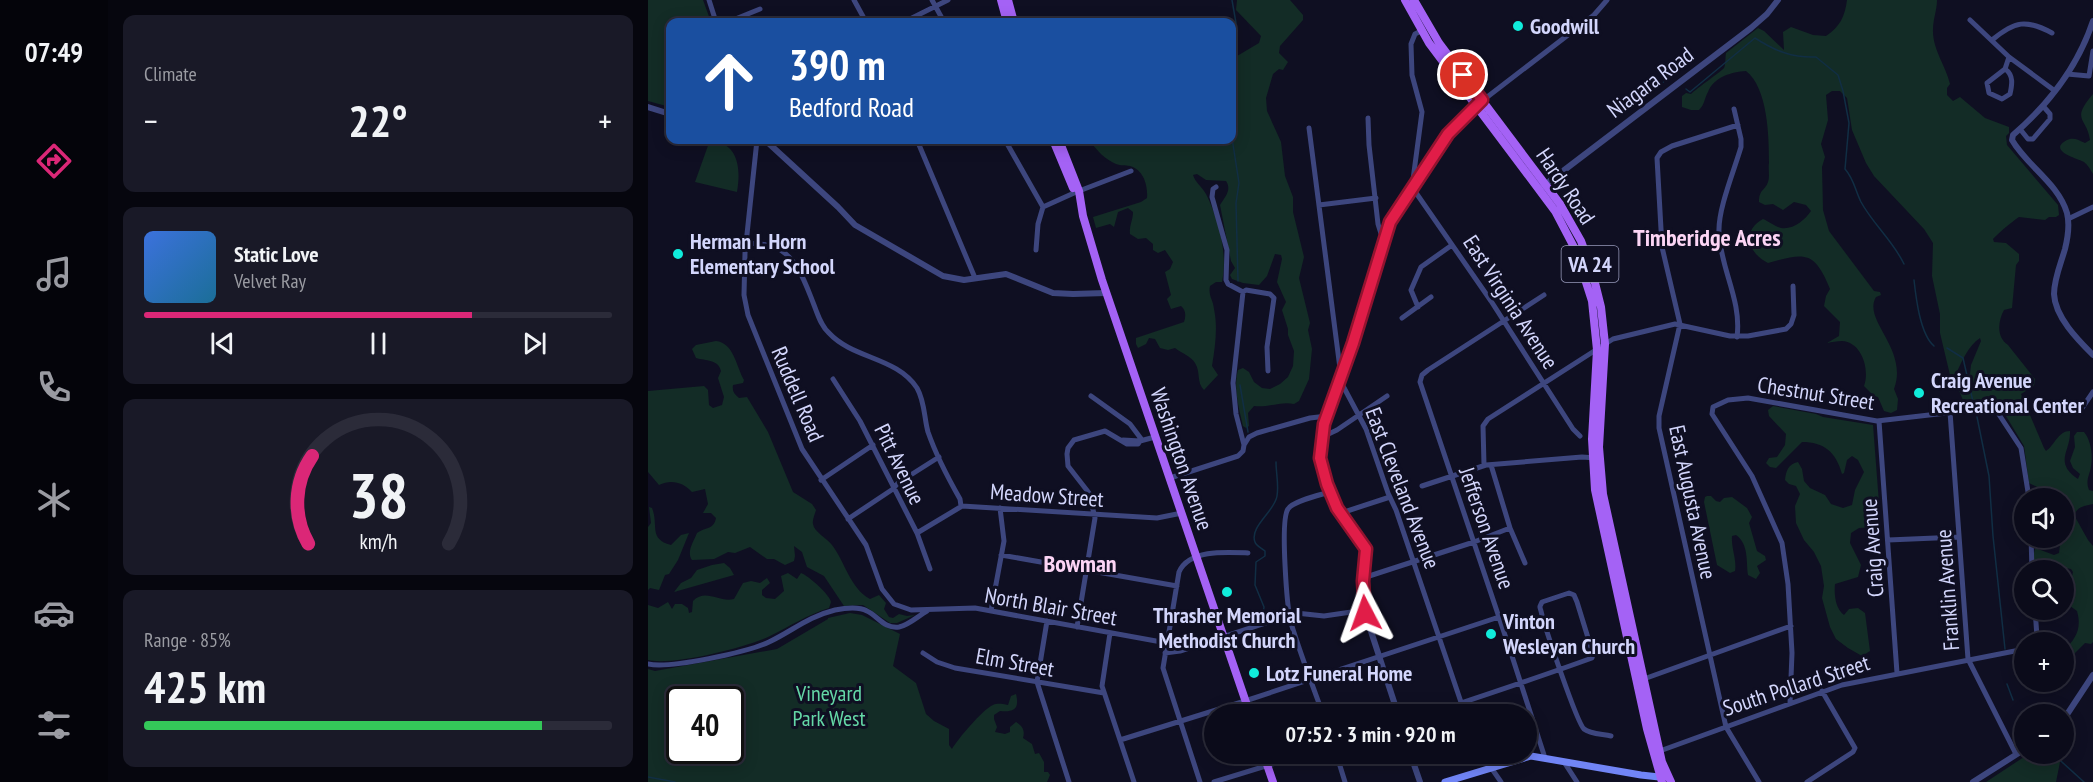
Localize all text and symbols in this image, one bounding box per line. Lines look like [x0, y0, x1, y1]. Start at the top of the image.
place label: Goodwill [1530, 12, 1600, 40]
marker: Goodwill [1511, 19, 1525, 33]
text: 07:49 [25, 35, 83, 69]
text: 390 m [789, 37, 886, 92]
street label: Niagara Road [1601, 41, 1699, 123]
icon: ahead [690, 42, 768, 120]
pin [1437, 49, 1488, 100]
icon: arrive [1446, 58, 1479, 91]
text: Climate [144, 61, 197, 87]
text: Bedford Road [789, 90, 914, 124]
text: 22° [348, 91, 408, 149]
text: − [144, 99, 158, 142]
text: + [598, 99, 612, 142]
icon: directions [33, 140, 75, 182]
street label: Hardy Road [1530, 143, 1602, 229]
district label: Timberidge Acres [1633, 222, 1781, 253]
place label: Herman L Horn Elementary School [690, 227, 836, 280]
street label: East Virginia Avenue [1457, 230, 1565, 374]
text: Static Love [234, 240, 319, 268]
road number: VA 24 [1562, 246, 1618, 282]
marker: Herman L Horn Elementary School [671, 247, 685, 261]
icon: music [33, 253, 75, 295]
text: Velvet Ray [234, 268, 306, 294]
icon: previous [206, 327, 239, 360]
icon: pause [362, 327, 395, 360]
icon: next [518, 327, 551, 360]
street label: Ruddell Road [765, 342, 831, 446]
icon: phone [33, 366, 75, 408]
place label: Craig Avenue Recreational Center [1931, 366, 2084, 419]
street label: Chestnut Street [1756, 370, 1876, 416]
street label: Washington Avenue [1145, 384, 1219, 534]
marker: Craig Avenue Recreational Center [1912, 386, 1926, 400]
street label: East Cleveland Avenue [1359, 403, 1447, 573]
street label: Pitt Avenue [868, 419, 932, 509]
street label: East Augusta Avenue [1663, 422, 1723, 582]
text: 38 [348, 454, 408, 535]
street label: Jefferson Avenue [1453, 462, 1521, 593]
street label: Meadow Street [989, 477, 1105, 513]
icon: climate [33, 479, 75, 521]
map controls [2014, 488, 2074, 764]
button: sound [2014, 488, 2074, 548]
street label: Craig Avenue [1855, 498, 1889, 598]
text: km/h [359, 527, 397, 555]
street label: Franklin Avenue [1929, 528, 1965, 652]
district label: Bowman [1043, 548, 1117, 579]
button: search [2014, 560, 2074, 620]
street label: North Blair Street [983, 581, 1119, 631]
position arrow [1333, 581, 1397, 645]
marker: Thrasher Memorial Methodist Church [1220, 585, 1234, 599]
icon: car [33, 592, 75, 634]
place label: Thrasher Memorial Methodist Church [1153, 601, 1302, 654]
place label: Vinton Wesleyan Church [1502, 607, 1635, 660]
text: Range · 85% [144, 627, 231, 653]
marker: Vinton Wesleyan Church [1484, 627, 1498, 641]
button: + [2014, 632, 2074, 692]
street label: Elm Street [974, 641, 1056, 683]
street label: South Pollard Street [1719, 648, 1873, 722]
text: 425 km [144, 657, 266, 715]
place label: Lotz Funeral Home [1266, 659, 1413, 687]
marker: Lotz Funeral Home [1247, 666, 1261, 680]
park label: Vineyard Park West [792, 679, 866, 732]
speed limit sign: 40 [666, 686, 744, 764]
icon: filters [33, 704, 75, 746]
button: − [2014, 704, 2074, 764]
text: 07:52 · 3 min · 920 m [1285, 720, 1456, 748]

